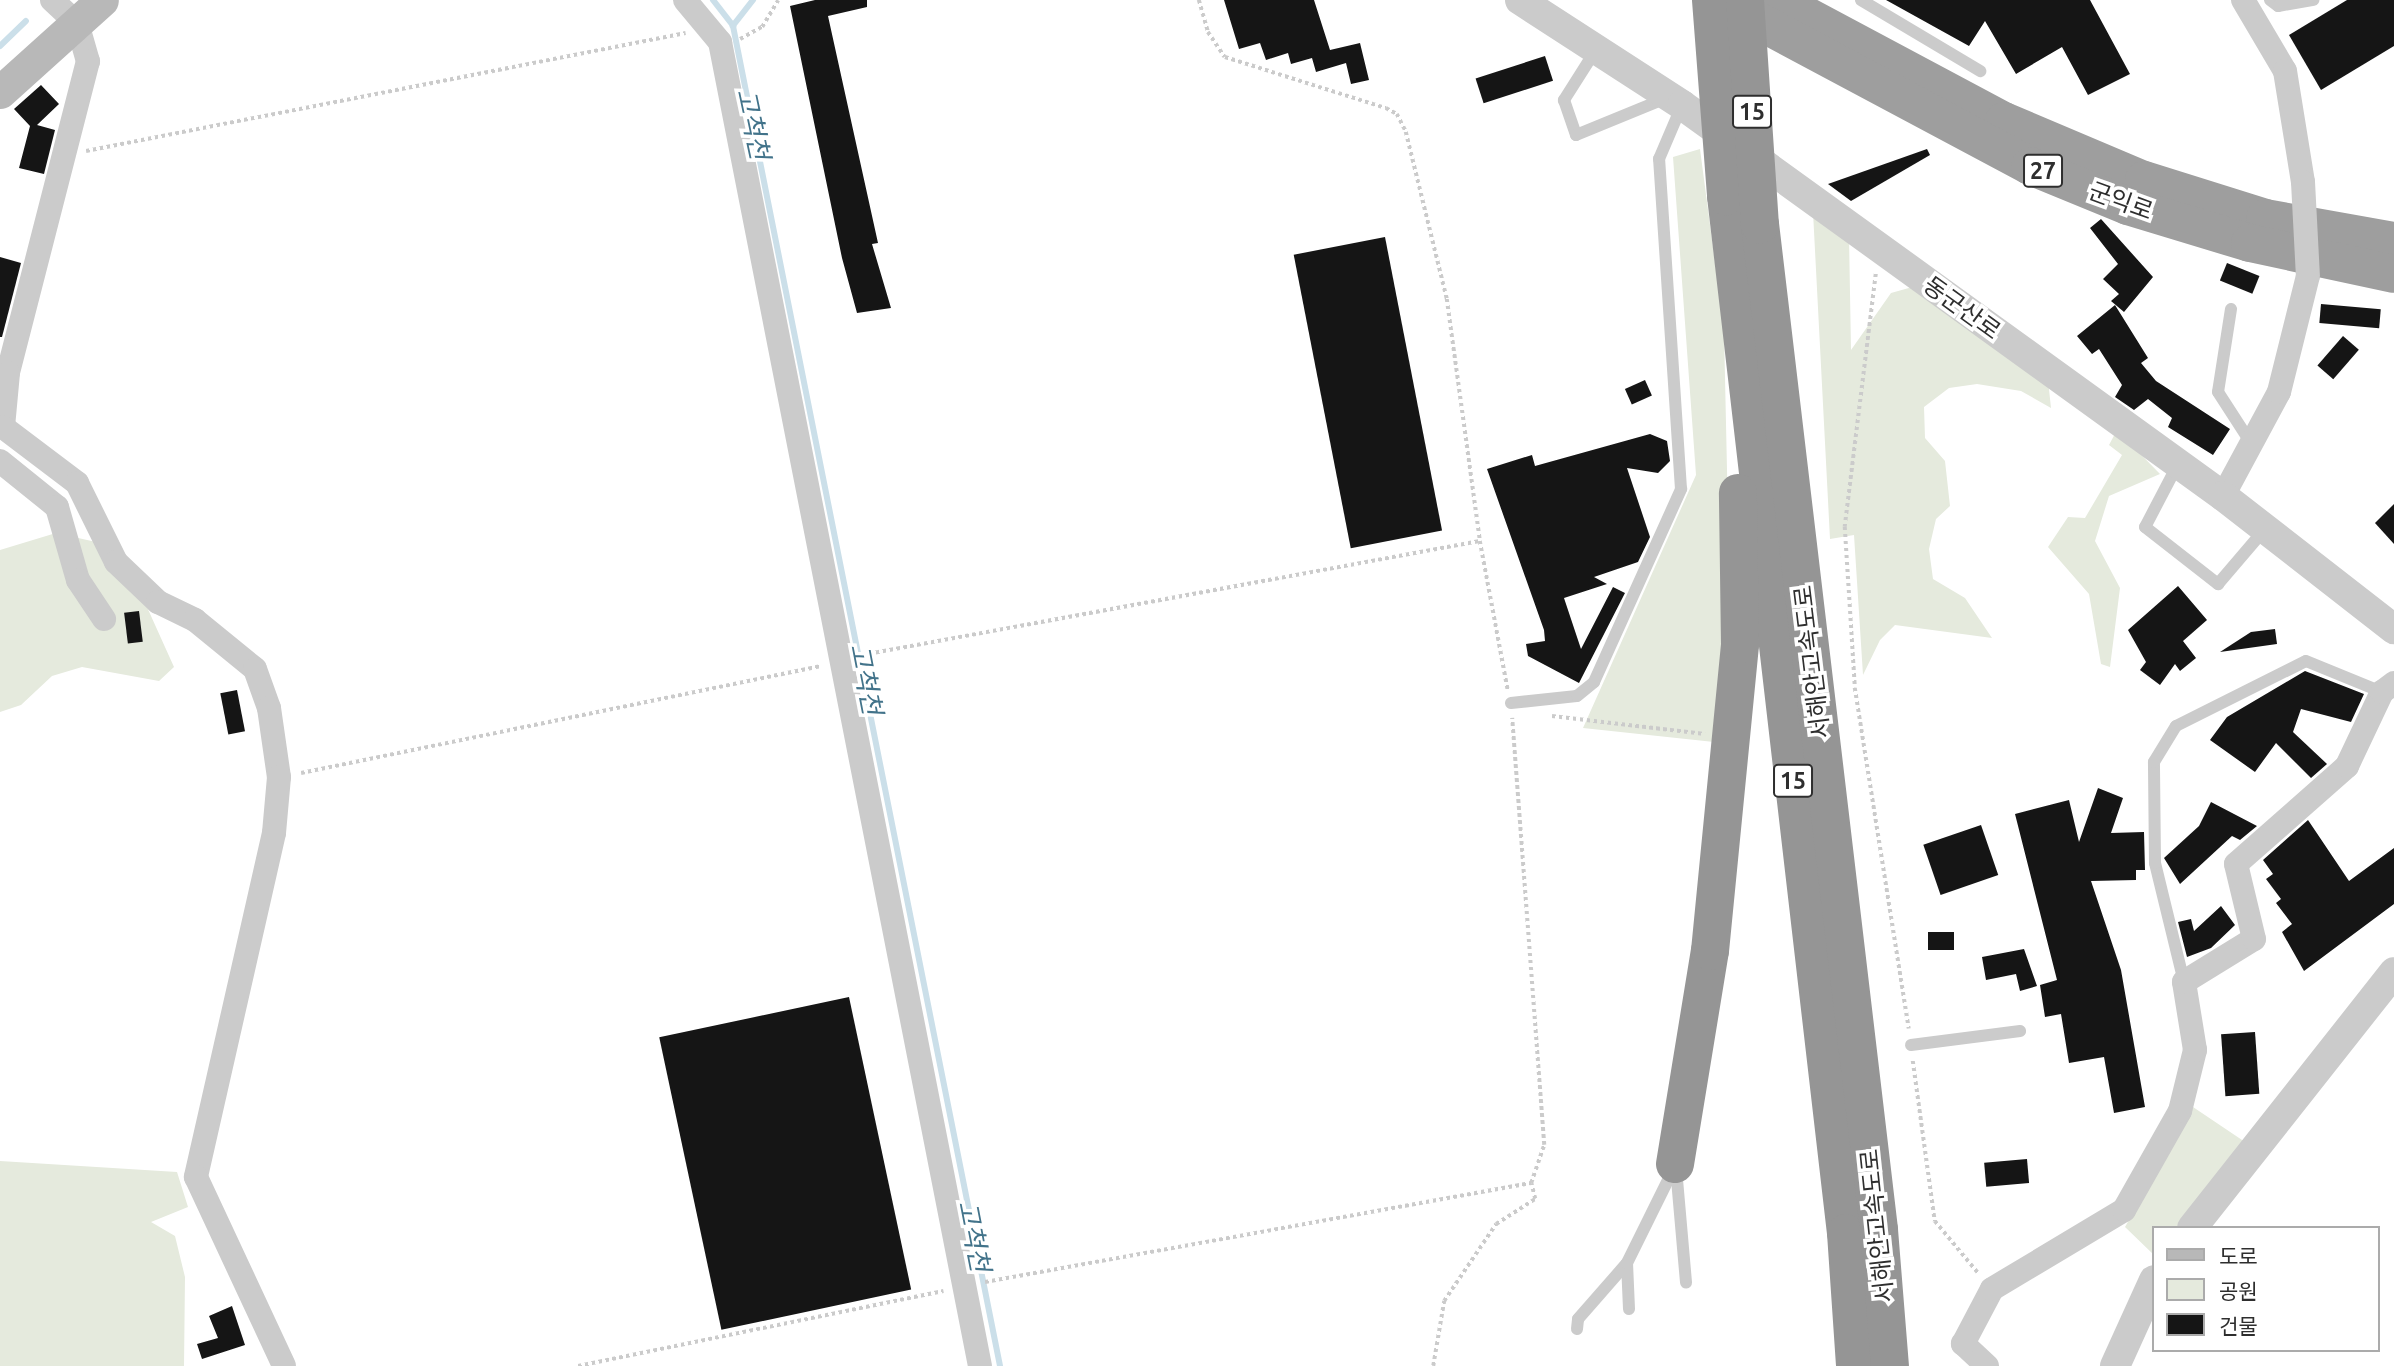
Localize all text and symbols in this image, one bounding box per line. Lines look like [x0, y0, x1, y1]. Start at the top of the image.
water label: 고척천 [730, 86, 776, 162]
road number: 15 [1731, 92, 1773, 132]
road number: 27 [2022, 152, 2064, 190]
street label: 군익로 [2085, 176, 2157, 226]
street label: 동군산로 [1918, 270, 2006, 346]
street label: 서해안고속도로 [1788, 584, 1836, 740]
water label: 고척천 [844, 641, 888, 717]
road number: 15 [1772, 762, 1814, 800]
street label: 서해안고속도로 [1855, 1148, 1899, 1304]
water label: 고척천 [952, 1198, 996, 1274]
legend [2152, 1226, 2380, 1352]
text: 도로 [2219, 1244, 2258, 1268]
text: 공원 [2219, 1279, 2258, 1303]
text: 건물 [2219, 1314, 2258, 1338]

